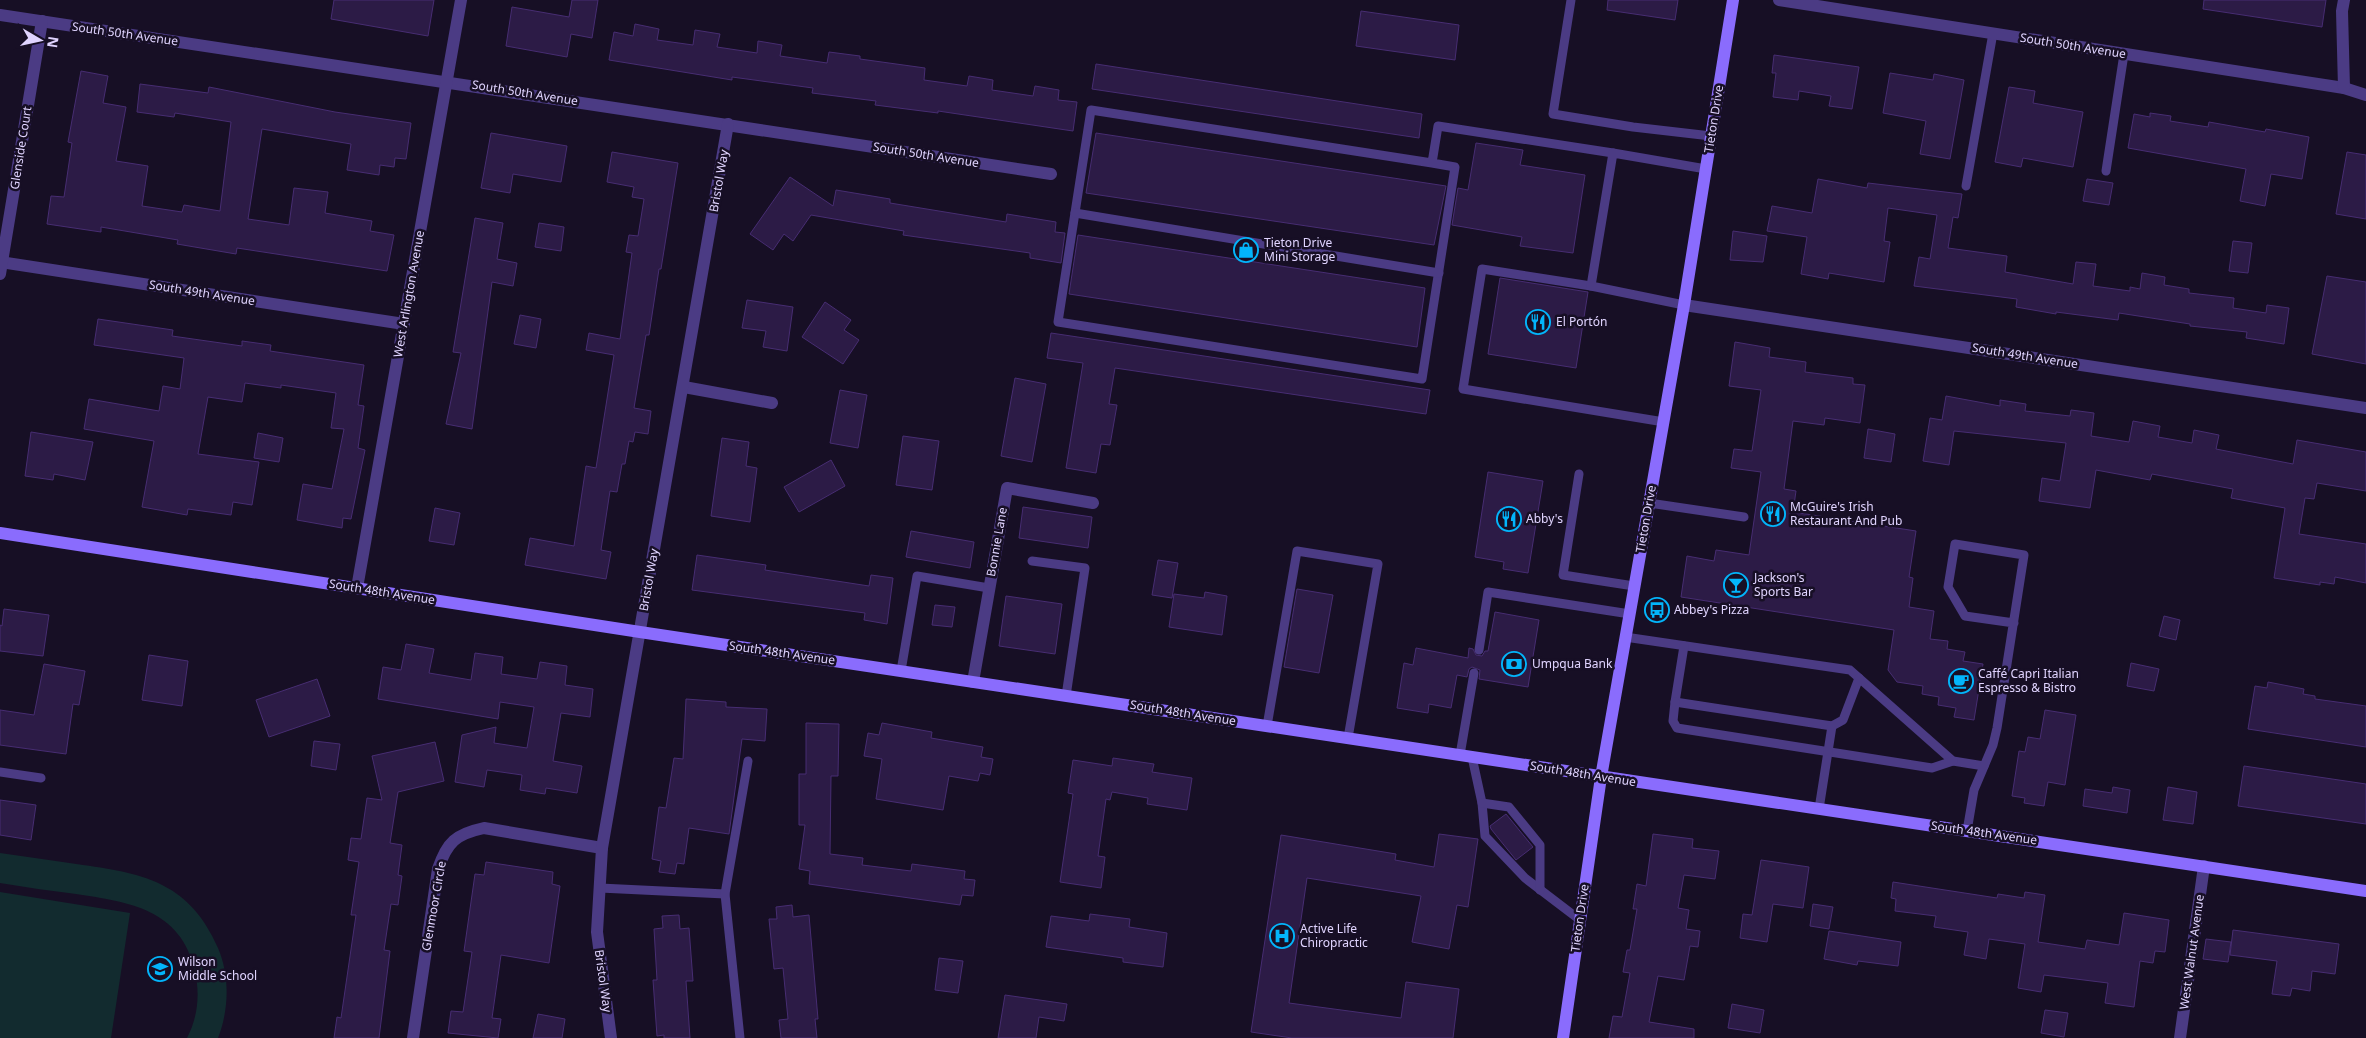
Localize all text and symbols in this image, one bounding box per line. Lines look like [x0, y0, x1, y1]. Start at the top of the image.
north arrow [15, 15, 65, 65]
street label: South 50th Avenue [71, 18, 179, 49]
street label: South 50th Avenue [2019, 29, 2127, 62]
text: N [43, 35, 64, 49]
street label: South 50th Avenue [471, 76, 579, 109]
street label: Tieton Drive [1700, 84, 1727, 154]
street label: Glenside Court [6, 105, 36, 191]
street label: South 50th Avenue [872, 138, 980, 171]
street label: Bristol Way [705, 147, 733, 214]
street label: West Arlington Avenue [389, 229, 428, 359]
place label: Tieton Drive Mini Storage [1264, 234, 1336, 265]
shop icon: Tieton Drive Mini Storage [1233, 237, 1259, 263]
street label: South 49th Avenue [148, 276, 256, 309]
restaurant icon: El Portón [1525, 309, 1551, 335]
place label: El Portón [1556, 313, 1607, 330]
street label: South 49th Avenue [1971, 339, 2079, 372]
street label: Tieton Drive [1631, 484, 1660, 554]
place label: McGuire's Irish Restaurant And Pub [1790, 498, 1902, 529]
restaurant icon: McGuire's Irish Restaurant And Pub [1760, 501, 1786, 527]
street label: Bonnie Lane [982, 506, 1011, 578]
restaurant icon: Abby's [1496, 506, 1522, 532]
place label: Abby's [1526, 510, 1563, 527]
street label: Bristol Way [635, 546, 663, 613]
place label: Jackson's Sports Bar [1753, 569, 1813, 600]
bar icon: Jackson's Sports Bar [1723, 572, 1749, 598]
street label: South 48th Avenue [328, 575, 436, 608]
bus stop icon: Abbey's Pizza [1644, 597, 1670, 623]
place label: Abbey's Pizza [1674, 601, 1749, 618]
street label: South 48th Avenue [728, 637, 836, 668]
bank icon: Umpqua Bank [1501, 651, 1527, 677]
place label: Umpqua Bank [1532, 655, 1613, 672]
place label: Caffé Capri Italian Espresso & Bistro [1978, 665, 2079, 696]
cafe icon: Caffé Capri Italian Espresso & Bistro [1948, 668, 1974, 694]
street label: South 48th Avenue [1129, 696, 1237, 729]
street label: South 48th Avenue [1529, 757, 1637, 790]
street label: South 48th Avenue [1930, 817, 2038, 848]
street label: Glenmoor Circle [417, 859, 450, 952]
street label: Tieton Drive [1566, 883, 1593, 953]
street label: West Walnut Avenue [2175, 893, 2208, 1011]
place label: Active Life Chiropractic [1300, 920, 1368, 951]
hospital icon: Active Life Chiropractic [1269, 923, 1295, 949]
street label: Bristol Way [591, 948, 616, 1014]
place label: Wilson Middle School [178, 953, 257, 984]
school or university icon: Wilson Middle School [147, 956, 173, 982]

